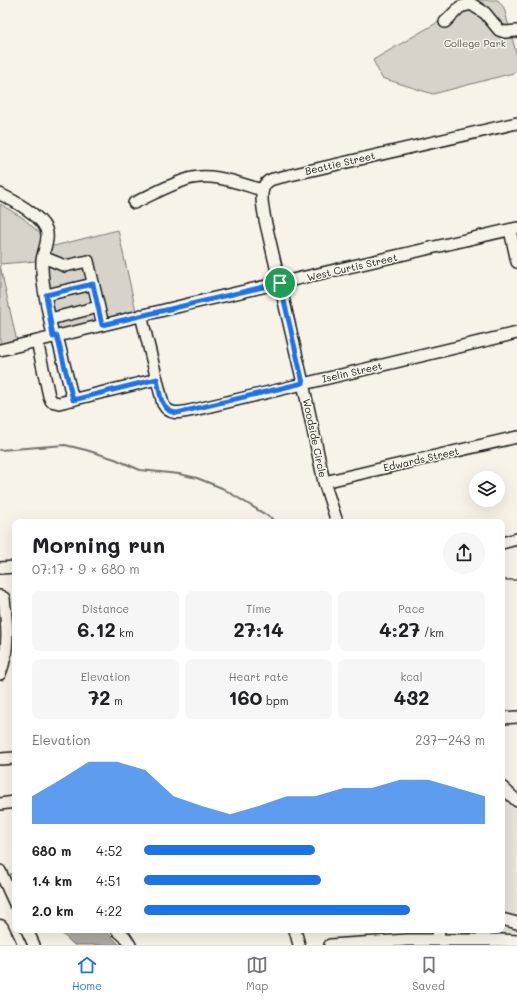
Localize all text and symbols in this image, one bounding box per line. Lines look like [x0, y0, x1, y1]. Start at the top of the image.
park label: College Park [444, 36, 506, 50]
street label: Beattie Street [303, 148, 377, 178]
street label: West Curtis Street [305, 250, 399, 284]
pin [263, 266, 297, 300]
icon: arrive [269, 272, 291, 294]
street label: Iselin Street [320, 358, 384, 386]
street label: Woodside Circle [300, 397, 330, 479]
street label: Edwards Street [382, 443, 460, 475]
map controls [469, 471, 505, 507]
button: layers [469, 471, 505, 507]
text: Morning run [32, 530, 165, 559]
button: share [443, 532, 485, 574]
text: 07:17 · 9 × 680 m [32, 560, 140, 577]
text: Distance [82, 601, 129, 616]
text: Time [246, 601, 271, 616]
text: Pace [398, 601, 425, 616]
text: 6.12 [77, 616, 116, 642]
text: 27:14 [233, 616, 284, 642]
text: 4:27 [379, 616, 420, 642]
text: km [116, 625, 134, 640]
text: /km [420, 625, 444, 640]
text: Elevation [81, 669, 130, 684]
text: Heart rate [229, 669, 288, 684]
text: kcal [401, 669, 422, 684]
text: 72 [88, 684, 111, 710]
text: 160 [229, 684, 262, 710]
text: 432 [394, 684, 429, 710]
text: m [111, 693, 123, 708]
text: bpm [262, 693, 288, 708]
text: Elevation [32, 731, 90, 748]
text: 237–243 m [415, 731, 485, 748]
text: 680 m [32, 842, 71, 859]
text: 4:52 [96, 842, 122, 859]
text: 1.4 km [32, 872, 72, 889]
text: 4:51 [96, 872, 121, 889]
text: 2.0 km [32, 902, 74, 919]
text: 4:22 [96, 902, 122, 919]
tab: Home [72, 954, 102, 993]
tab: Map [246, 954, 268, 993]
tab: Saved [412, 954, 445, 993]

